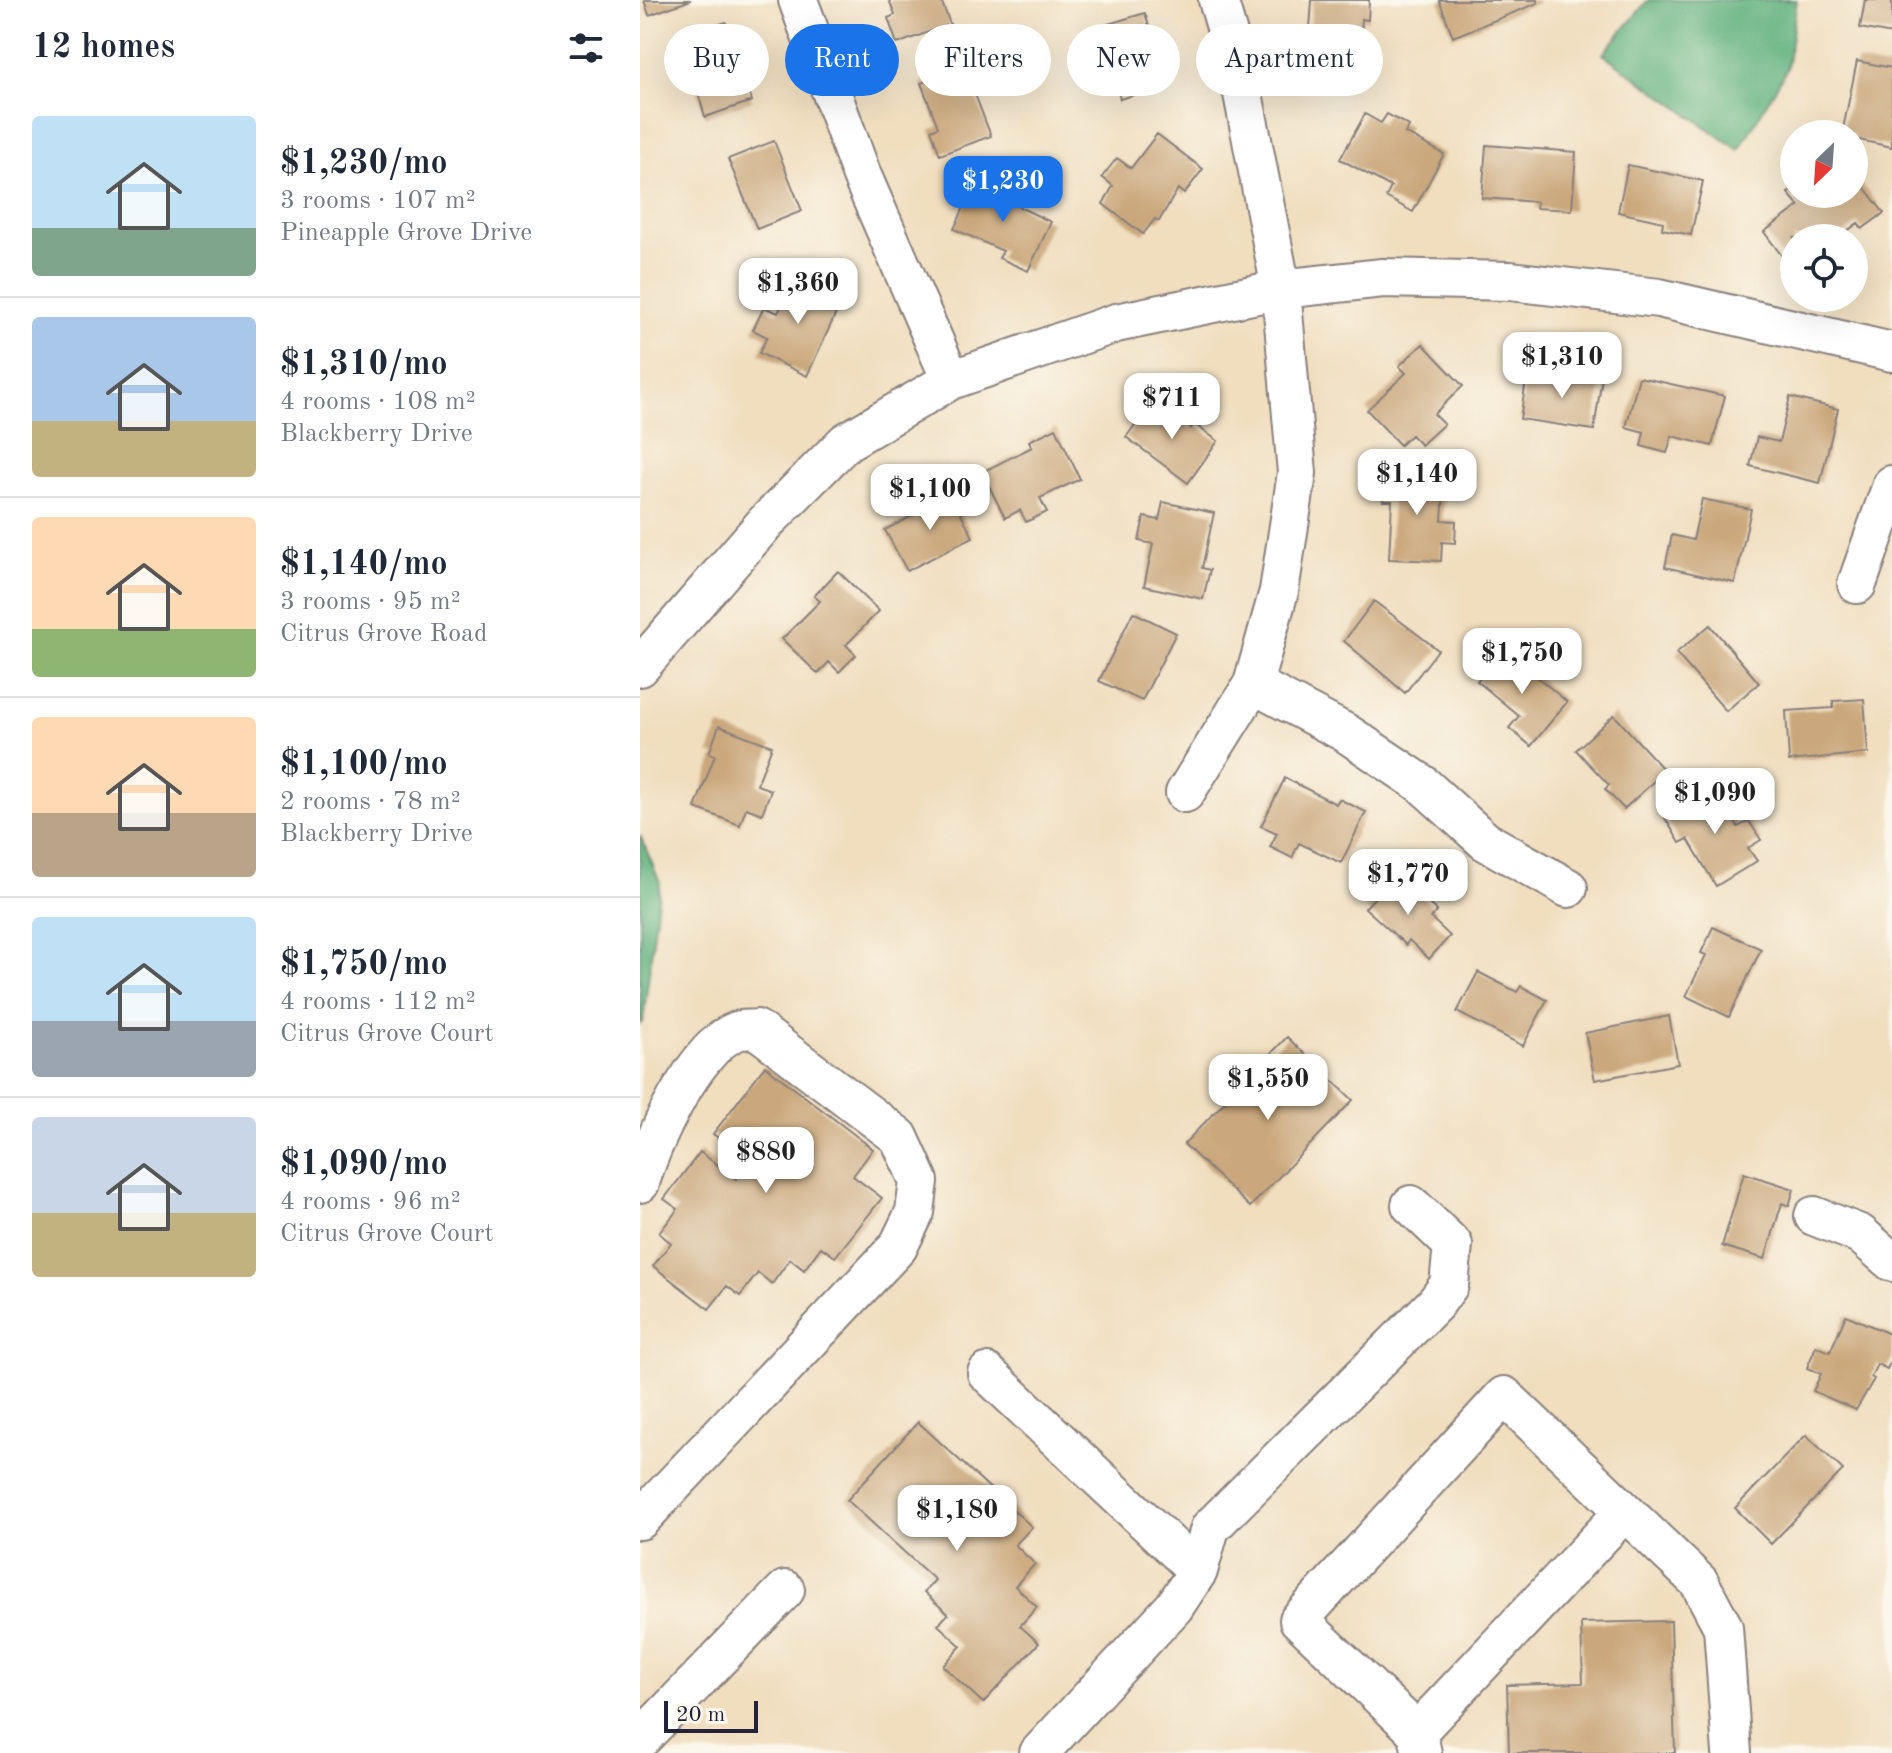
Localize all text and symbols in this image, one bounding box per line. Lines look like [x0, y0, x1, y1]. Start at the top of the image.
chip: Buy [664, 24, 769, 96]
chip: Rent [785, 24, 899, 96]
chip: Filters [915, 24, 1051, 96]
chip: New [1067, 24, 1180, 96]
chip: Apartment [1196, 24, 1383, 96]
icon: filters [564, 26, 608, 70]
text: 12 homes [32, 31, 175, 65]
north arrow [1780, 120, 1868, 208]
map controls [1780, 120, 1868, 312]
text: $1,230/mo [280, 147, 448, 181]
icon: home [96, 148, 192, 244]
pin: $1,230 [938, 156, 1068, 224]
text: $1,230 [962, 169, 1044, 195]
text: 3 rooms · 107 m² [280, 188, 476, 214]
text: Pineapple Grove Drive [280, 220, 532, 246]
button: locate [1780, 224, 1868, 312]
pin: $1,360 [733, 258, 863, 326]
text: $1,360 [757, 271, 839, 297]
pin: $1,310 [1497, 332, 1627, 400]
text: $1,310 [1521, 345, 1603, 371]
text: $1,310/mo [280, 348, 448, 382]
icon: home [96, 349, 192, 445]
pin: $711 [1125, 373, 1219, 441]
text: $711 [1142, 386, 1202, 412]
text: 4 rooms · 108 m² [280, 389, 476, 415]
text: Blackberry Drive [280, 421, 473, 447]
pin: $1,140 [1352, 449, 1482, 517]
text: $1,140 [1376, 462, 1458, 488]
pin: $1,100 [865, 464, 995, 532]
text: $1,100 [889, 477, 971, 503]
text: $1,140/mo [280, 548, 448, 582]
icon: home [96, 549, 192, 645]
text: 3 rooms · 95 m² [280, 589, 461, 615]
text: Citrus Grove Road [280, 621, 488, 647]
pin: $1,750 [1457, 628, 1587, 696]
text: $1,750 [1481, 641, 1563, 667]
text: $1,100/mo [280, 748, 448, 782]
icon: home [96, 749, 192, 845]
pin: $1,090 [1650, 768, 1780, 836]
text: $1,090 [1674, 781, 1756, 807]
text: 2 rooms · 78 m² [280, 789, 461, 815]
text: Blackberry Drive [280, 821, 473, 847]
pin: $1,770 [1343, 849, 1473, 917]
text: $1,770 [1367, 862, 1449, 888]
text: $1,750/mo [280, 948, 448, 982]
icon: home [96, 949, 192, 1045]
text: 4 rooms · 112 m² [280, 989, 476, 1015]
text: Citrus Grove Court [280, 1021, 494, 1047]
pin: $1,550 [1203, 1054, 1333, 1122]
text: $1,550 [1227, 1067, 1309, 1093]
pin: $880 [719, 1127, 813, 1195]
text: $880 [736, 1140, 796, 1166]
text: $1,090/mo [280, 1148, 448, 1182]
icon: home [96, 1149, 192, 1245]
text: 4 rooms · 96 m² [280, 1189, 461, 1215]
text: Citrus Grove Court [280, 1221, 494, 1247]
pin: $1,180 [892, 1485, 1022, 1553]
text: $1,180 [916, 1498, 998, 1524]
scale bar [664, 1697, 758, 1733]
text: 20 m [676, 1704, 725, 1726]

